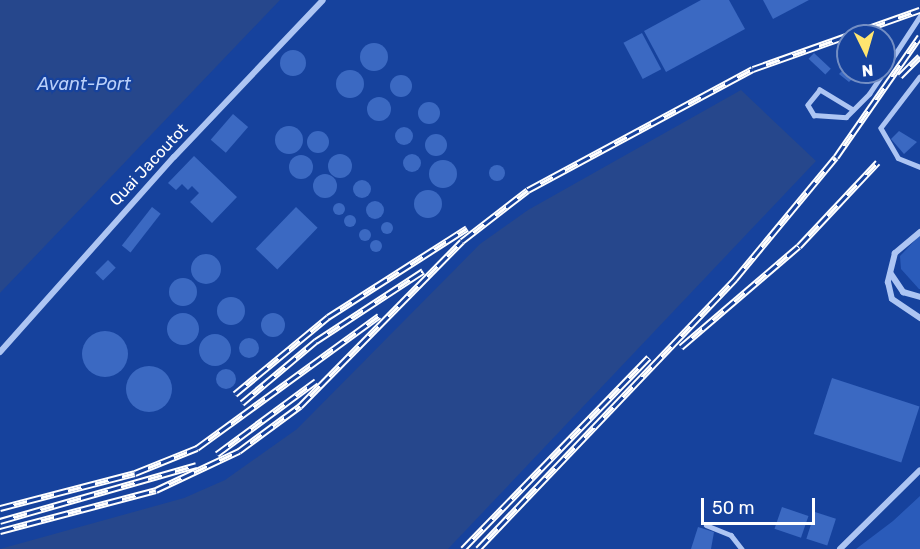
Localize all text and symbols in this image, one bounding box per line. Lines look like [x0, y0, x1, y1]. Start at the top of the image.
north arrow [836, 24, 896, 84]
text: N [861, 60, 874, 80]
water label: Avant-Port [37, 73, 131, 95]
street label: Quai Jacoutot [106, 120, 192, 210]
scale bar [704, 486, 818, 524]
text: 50 m [712, 497, 755, 519]

